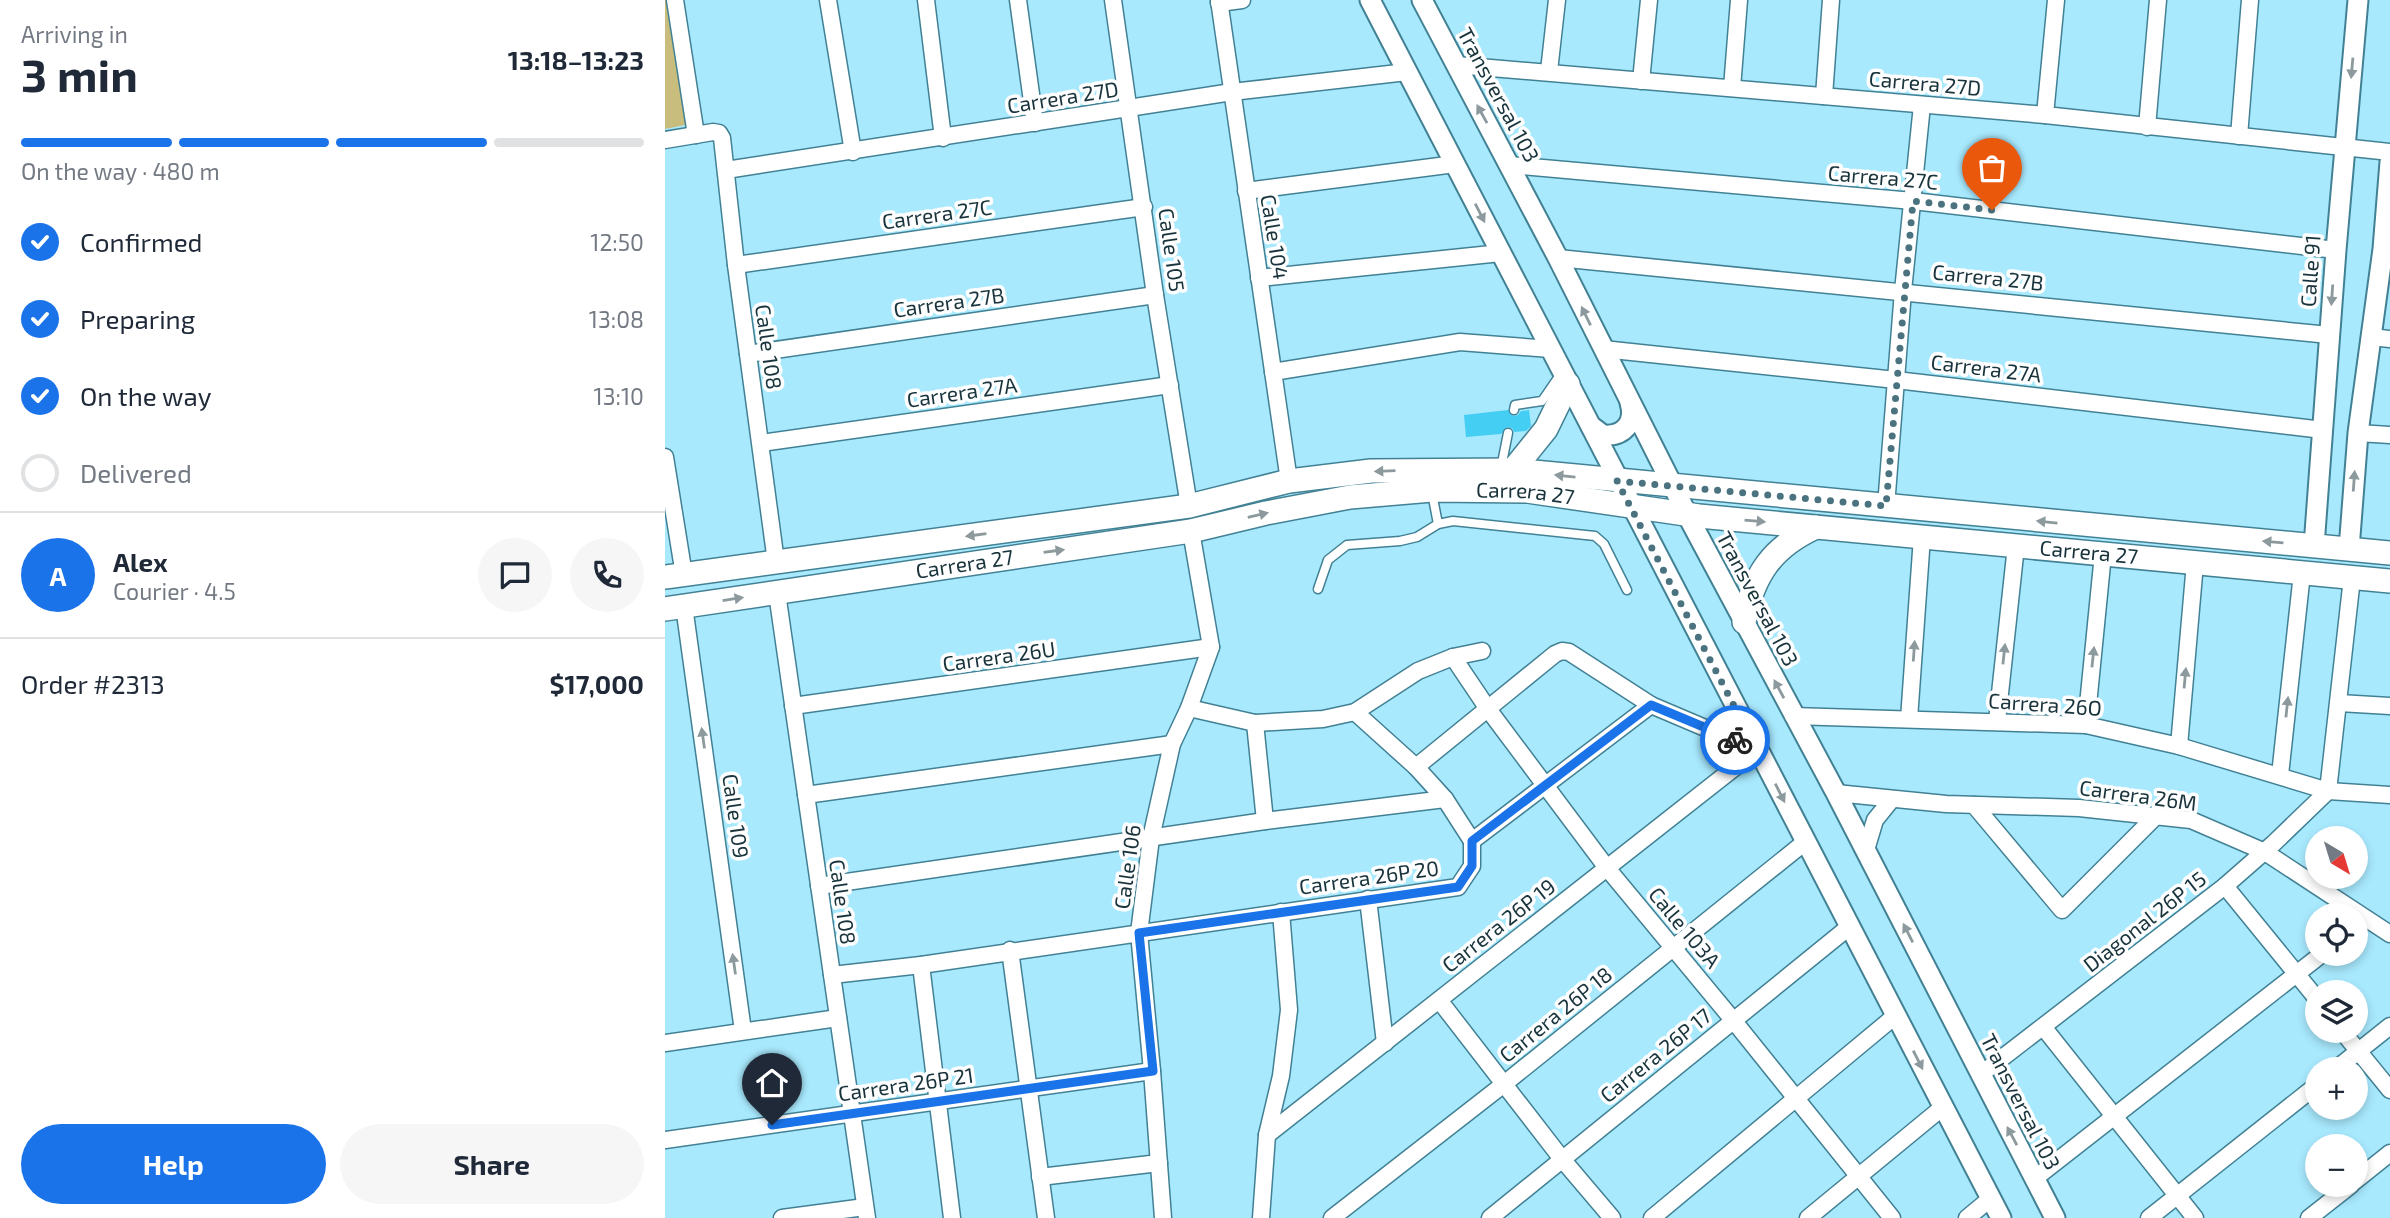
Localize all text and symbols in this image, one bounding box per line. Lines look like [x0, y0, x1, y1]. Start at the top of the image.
text: Arriving in [21, 20, 128, 48]
street label: Transversal 103 [1453, 23, 1545, 166]
text: 13:18–13:23 [508, 44, 644, 75]
text: 3 min [21, 46, 138, 101]
one-way arrow [2346, 57, 2357, 79]
street label: Carrera 27D [1868, 65, 1982, 100]
street label: Carrera 27D [1005, 75, 1120, 118]
one-way arrow [1476, 105, 1488, 124]
pin [1962, 138, 2022, 210]
icon: bag [1973, 149, 2011, 187]
text: On the way · 480 m [21, 157, 220, 185]
street label: Carrera 27C [1827, 159, 1939, 194]
street label: Calle 104 [1256, 192, 1295, 281]
street label: Carrera 27C [880, 193, 993, 234]
one-way arrow [1475, 203, 1486, 223]
street label: Calle 105 [1154, 206, 1191, 293]
icon: check [21, 223, 59, 261]
text: Confirmed [80, 226, 203, 257]
text: 12:50 [590, 228, 644, 256]
street label: Calle 91 [2295, 234, 2324, 308]
street label: Carrera 27B [1931, 258, 2045, 295]
street label: Carrera 27B [892, 281, 1006, 322]
one-way arrow [2326, 284, 2337, 306]
icon: check [21, 300, 59, 338]
text: Preparing [80, 303, 195, 334]
street label: Calle 108 [751, 303, 788, 391]
text: 13:08 [589, 305, 644, 333]
one-way arrow [1581, 306, 1592, 326]
street label: Carrera 27A [1930, 348, 2043, 387]
street label: Carrera 27A [905, 371, 1018, 412]
icon: check [21, 377, 59, 415]
text: On the way [80, 380, 211, 411]
text: 13:10 [594, 382, 644, 410]
text: Delivered [80, 457, 192, 488]
one-way arrow [1374, 465, 1396, 477]
one-way arrow [1554, 470, 1576, 481]
one-way arrow [2349, 470, 2360, 492]
street label: Carrera 27 [1476, 476, 1576, 509]
one-way arrow [1247, 509, 1269, 520]
one-way arrow [1744, 516, 1766, 527]
one-way arrow [2036, 516, 2058, 527]
street label: Transversal 103 [1712, 527, 1804, 670]
one-way arrow [965, 530, 987, 541]
street label: Carrera 27 [2039, 534, 2139, 568]
one-way arrow [2262, 536, 2284, 547]
button: chat [478, 538, 552, 612]
button: phone [570, 538, 644, 612]
street label: Carrera 27 [914, 543, 1015, 583]
one-way arrow [1044, 545, 1066, 556]
text: Alex [113, 546, 168, 577]
text: A [50, 560, 66, 591]
text: Courier · 4.5 [113, 577, 236, 605]
one-way arrow [722, 593, 744, 604]
street label: Carrera 26U [941, 635, 1057, 676]
one-way arrow [1909, 639, 1920, 661]
one-way arrow [1999, 642, 2010, 664]
one-way arrow [2088, 646, 2099, 668]
one-way arrow [2180, 666, 2191, 688]
text: Order #2313 [21, 668, 165, 699]
text: $17,000 [550, 668, 644, 699]
one-way arrow [1773, 679, 1784, 699]
street label: Carrera 26O [1987, 687, 2103, 720]
one-way arrow [2282, 696, 2293, 718]
courier [1700, 705, 1770, 775]
icon: bike [1716, 721, 1754, 759]
one-way arrow [697, 727, 708, 749]
street label: Calle 109 [718, 772, 755, 860]
street label: Carrera 26M [2078, 774, 2198, 815]
one-way arrow [1774, 783, 1786, 803]
street label: Calle 106 [1108, 823, 1145, 911]
north arrow [2305, 826, 2368, 889]
map controls [2305, 826, 2368, 1197]
street label: Carrera 26P 20 [1297, 854, 1440, 899]
street label: Calle 108 [825, 858, 862, 946]
street label: Diagonal 26P 15 [2078, 865, 2210, 976]
street label: Carrera 26P 19 [1436, 873, 1560, 977]
street label: Calle 103A [1644, 882, 1726, 972]
button: locate [2305, 903, 2368, 966]
one-way arrow [1902, 923, 1913, 943]
one-way arrow [728, 953, 739, 975]
street label: Carrera 26P 18 [1494, 961, 1616, 1067]
button: layers [2305, 980, 2368, 1043]
street label: Carrera 26P 17 [1594, 1002, 1716, 1107]
street label: Transversal 103 [1976, 1029, 2066, 1173]
one-way arrow [1912, 1051, 1924, 1071]
pin [742, 1053, 802, 1125]
button: + [2305, 1057, 2368, 1120]
street label: Carrera 26P 21 [836, 1062, 975, 1105]
icon: home [753, 1064, 791, 1102]
button: Help [21, 1124, 326, 1204]
button: Share [340, 1124, 644, 1204]
one-way arrow [2006, 1126, 2017, 1146]
button: − [2305, 1134, 2368, 1197]

